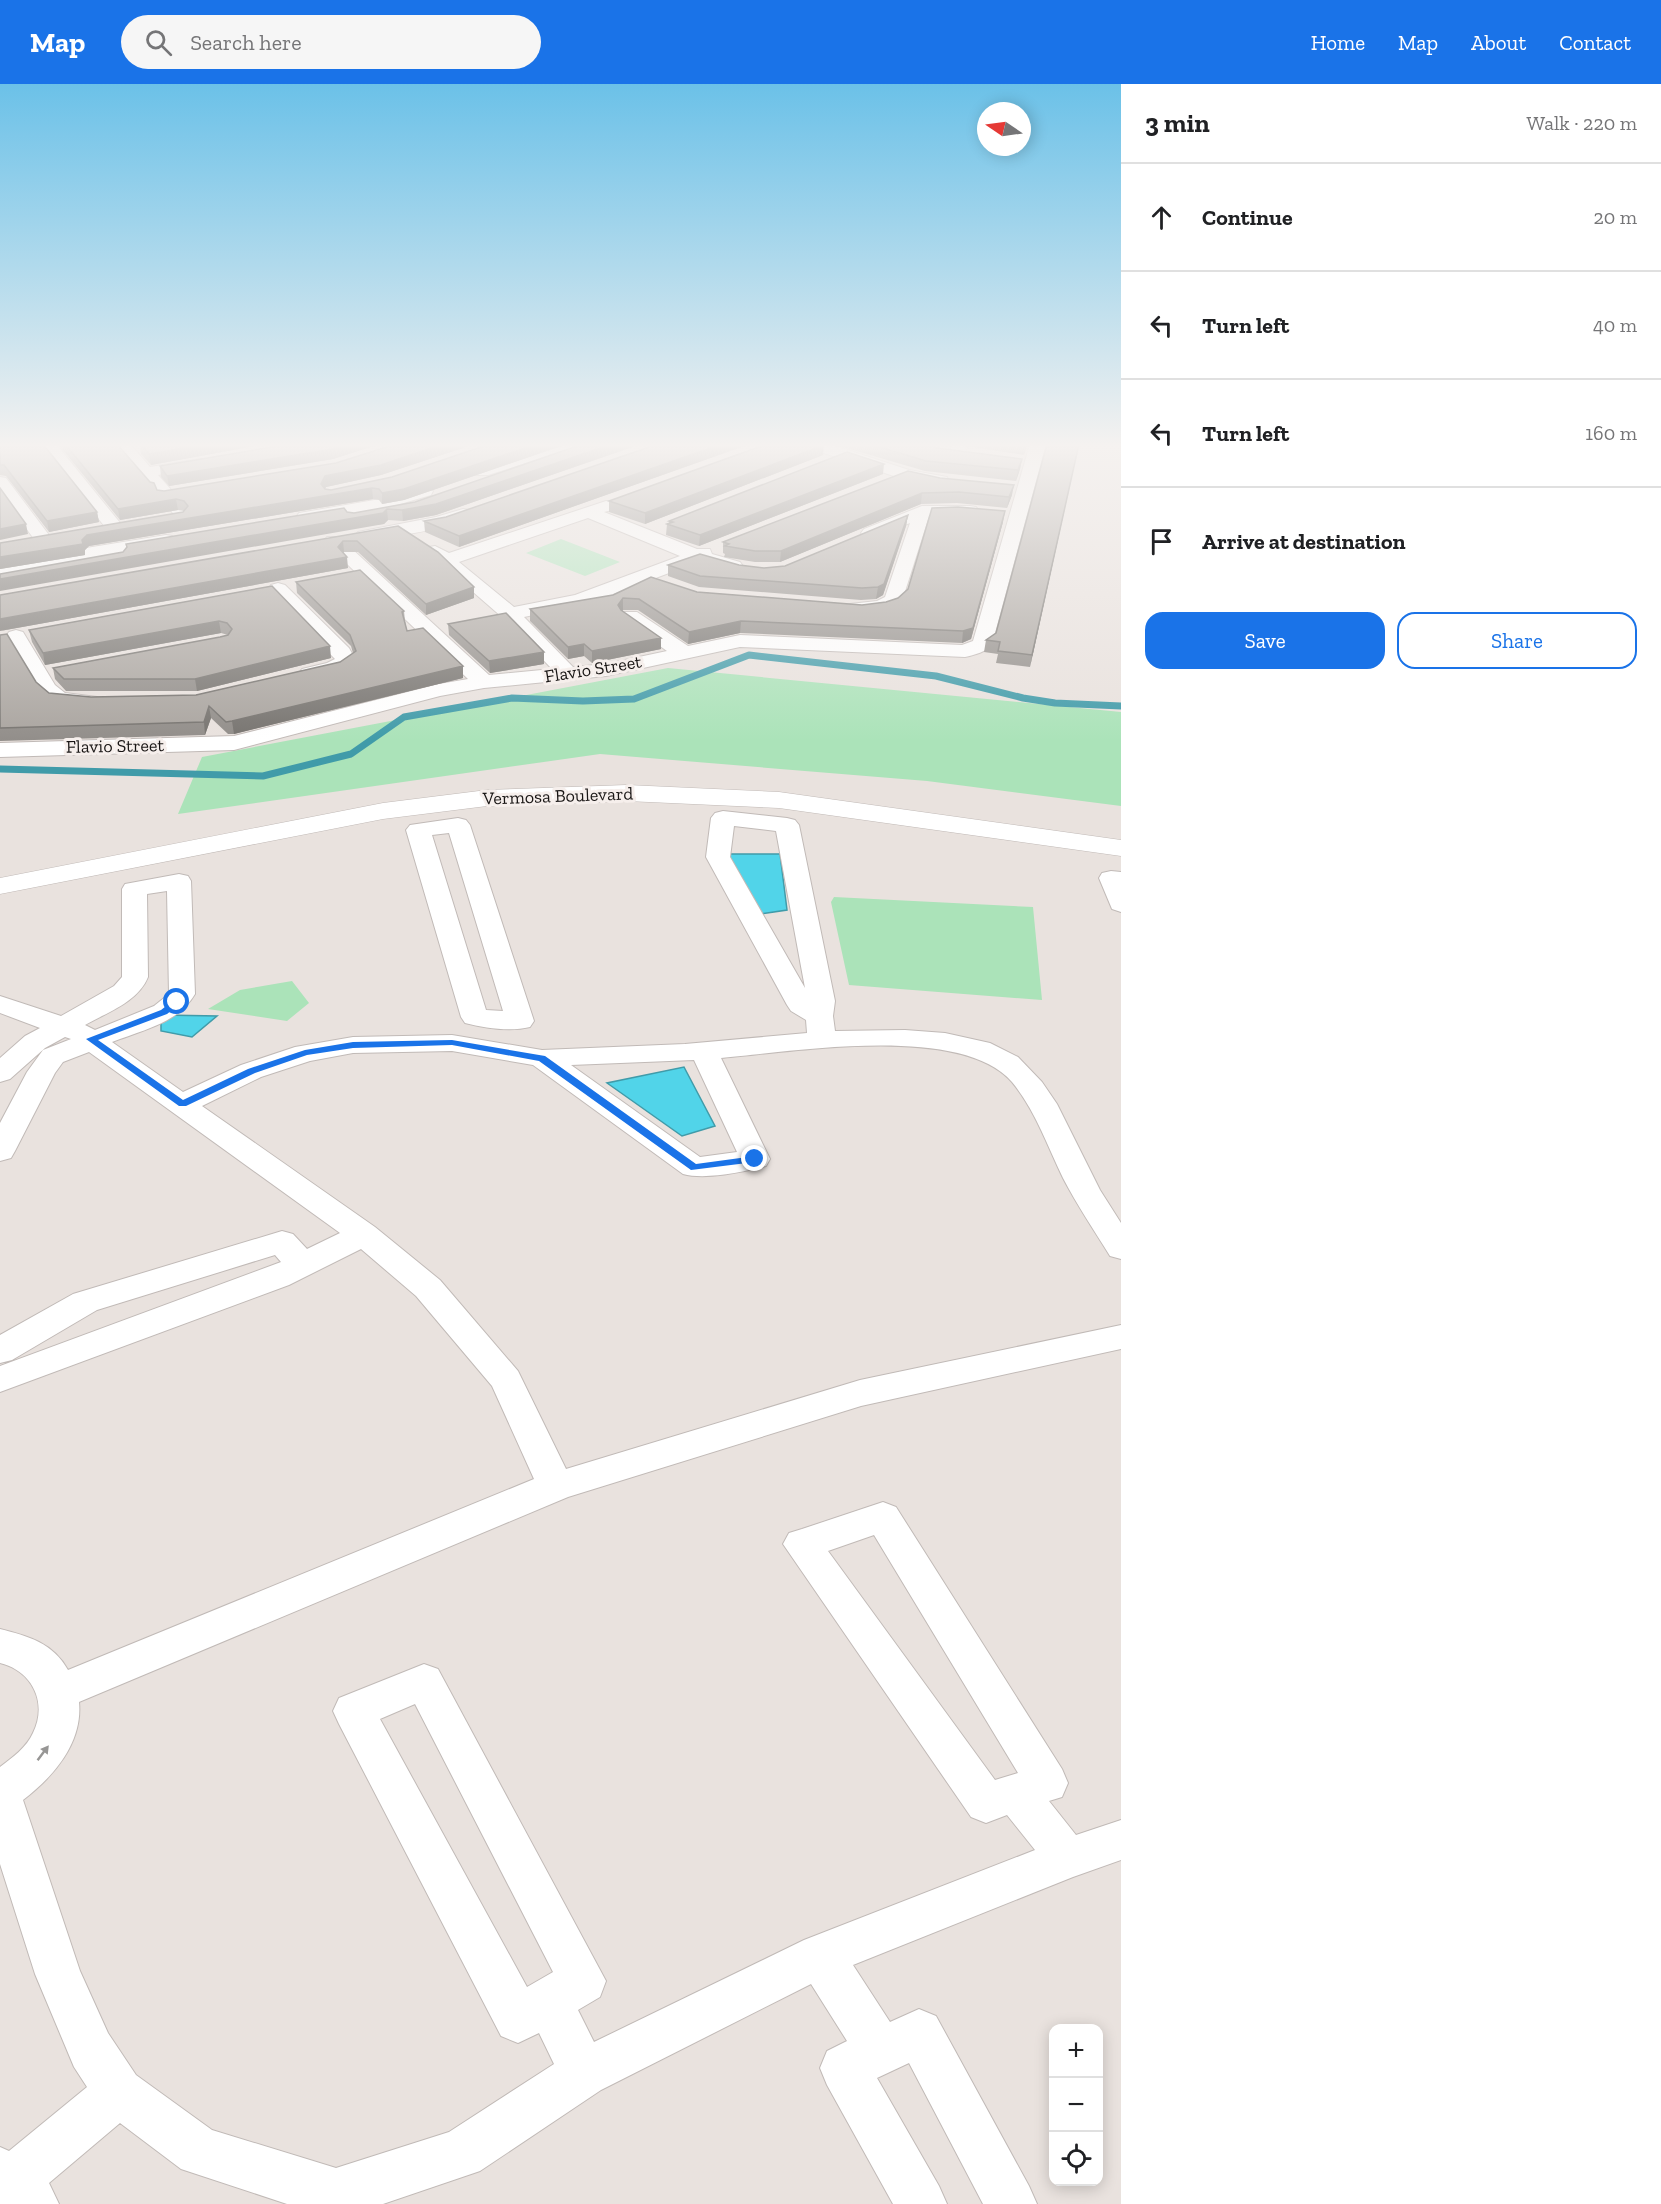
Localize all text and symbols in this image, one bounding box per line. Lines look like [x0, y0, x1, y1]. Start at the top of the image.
search box [121, 15, 541, 69]
text: Map [30, 26, 85, 59]
icon: search [142, 26, 175, 59]
text: Search here [190, 29, 302, 56]
text: Home [1311, 30, 1365, 55]
text: Map [1398, 30, 1438, 55]
text: About [1471, 30, 1526, 55]
text: Contact [1559, 30, 1631, 55]
north arrow [977, 102, 1031, 156]
text: 3 min [1145, 107, 1210, 139]
text: Walk · 220 m [1526, 111, 1637, 135]
icon: ahead [1145, 201, 1178, 234]
text: Continue [1202, 204, 1293, 231]
text: 20 m [1593, 205, 1637, 229]
icon: left [1145, 309, 1178, 342]
text: Turn left [1202, 312, 1289, 339]
text: 40 m [1593, 313, 1637, 337]
icon: left [1145, 417, 1178, 450]
text: Turn left [1202, 420, 1289, 447]
text: 160 m [1585, 421, 1637, 445]
icon: arrive [1145, 525, 1178, 558]
text: Arrive at destination [1202, 528, 1405, 555]
button: Save [1145, 612, 1385, 669]
button: Share [1397, 612, 1637, 669]
street label: Flavio Street [543, 650, 643, 688]
street label: Flavio Street [66, 734, 165, 758]
street label: Vermosa Boulevard [481, 782, 634, 810]
route start [163, 988, 189, 1014]
route end [741, 1145, 767, 1171]
one-way arrow [36, 1745, 49, 1761]
map controls [1049, 2024, 1103, 2186]
button: + [1049, 2024, 1103, 2078]
button: − [1049, 2078, 1103, 2132]
button: locate [1049, 2132, 1103, 2186]

